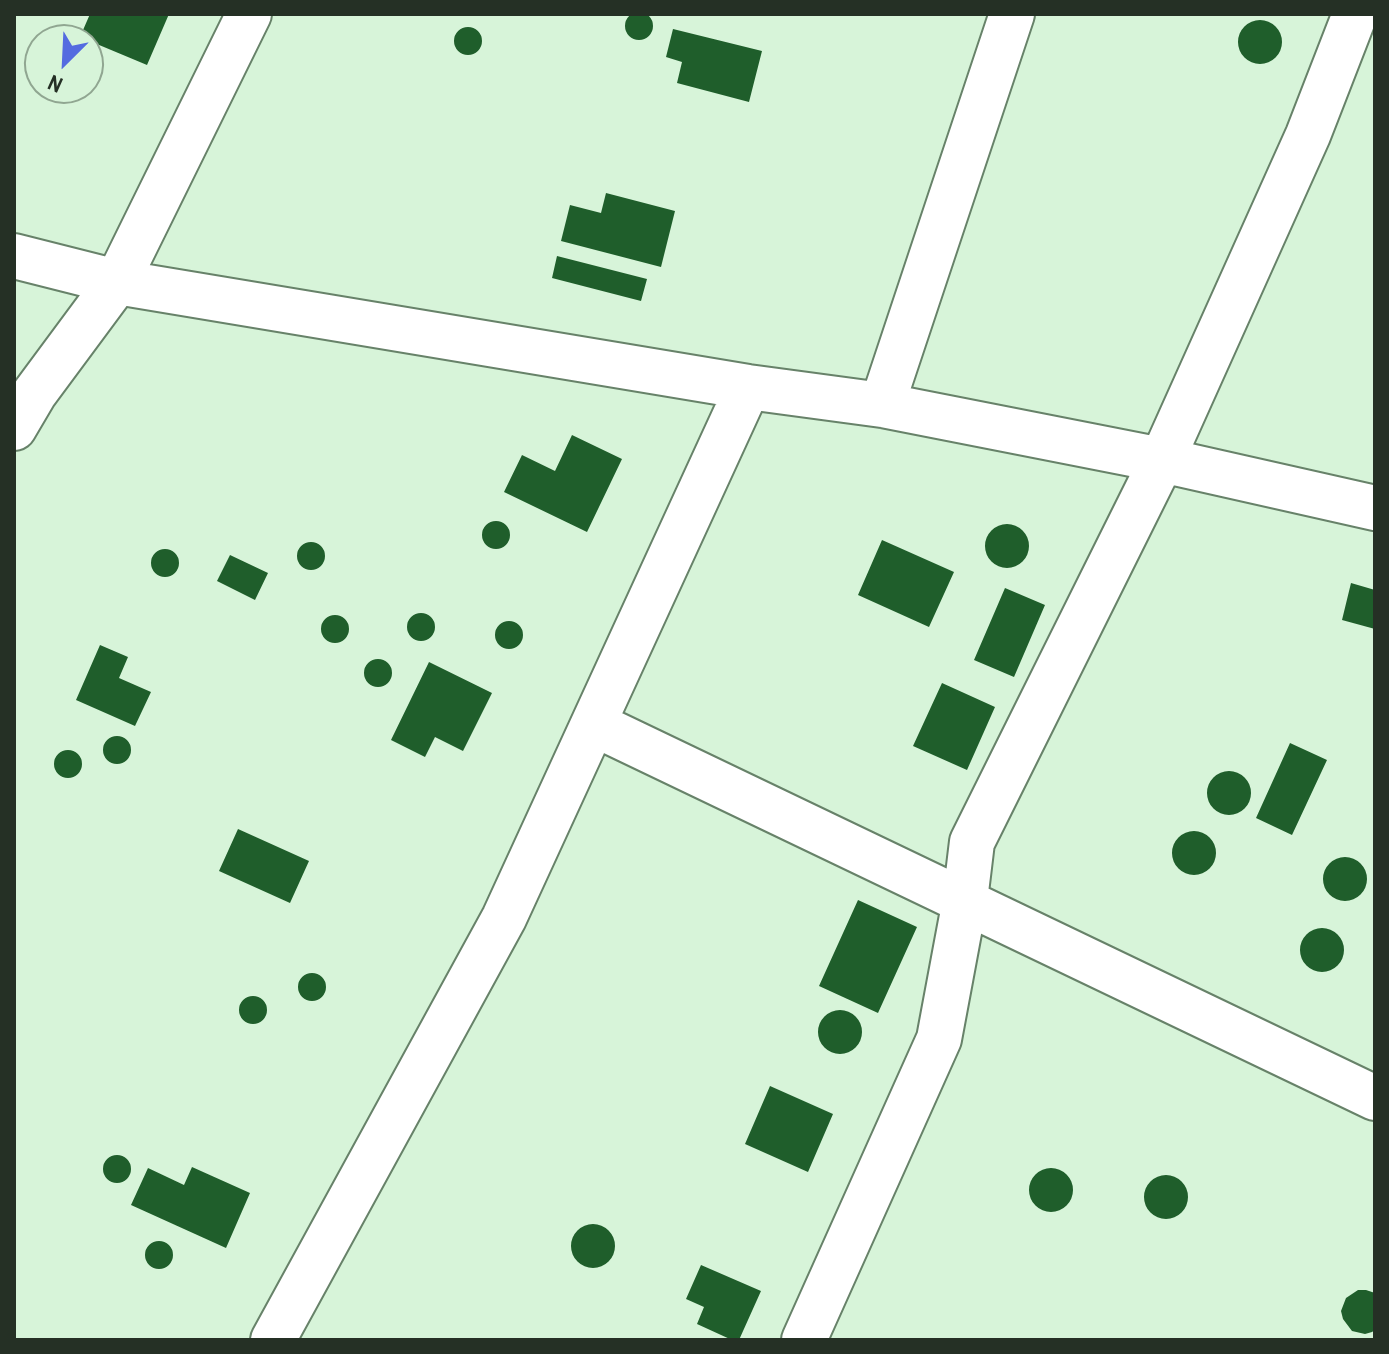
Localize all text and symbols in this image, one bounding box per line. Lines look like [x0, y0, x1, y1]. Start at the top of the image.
north arrow [24, 24, 104, 104]
text: N [43, 68, 67, 100]

